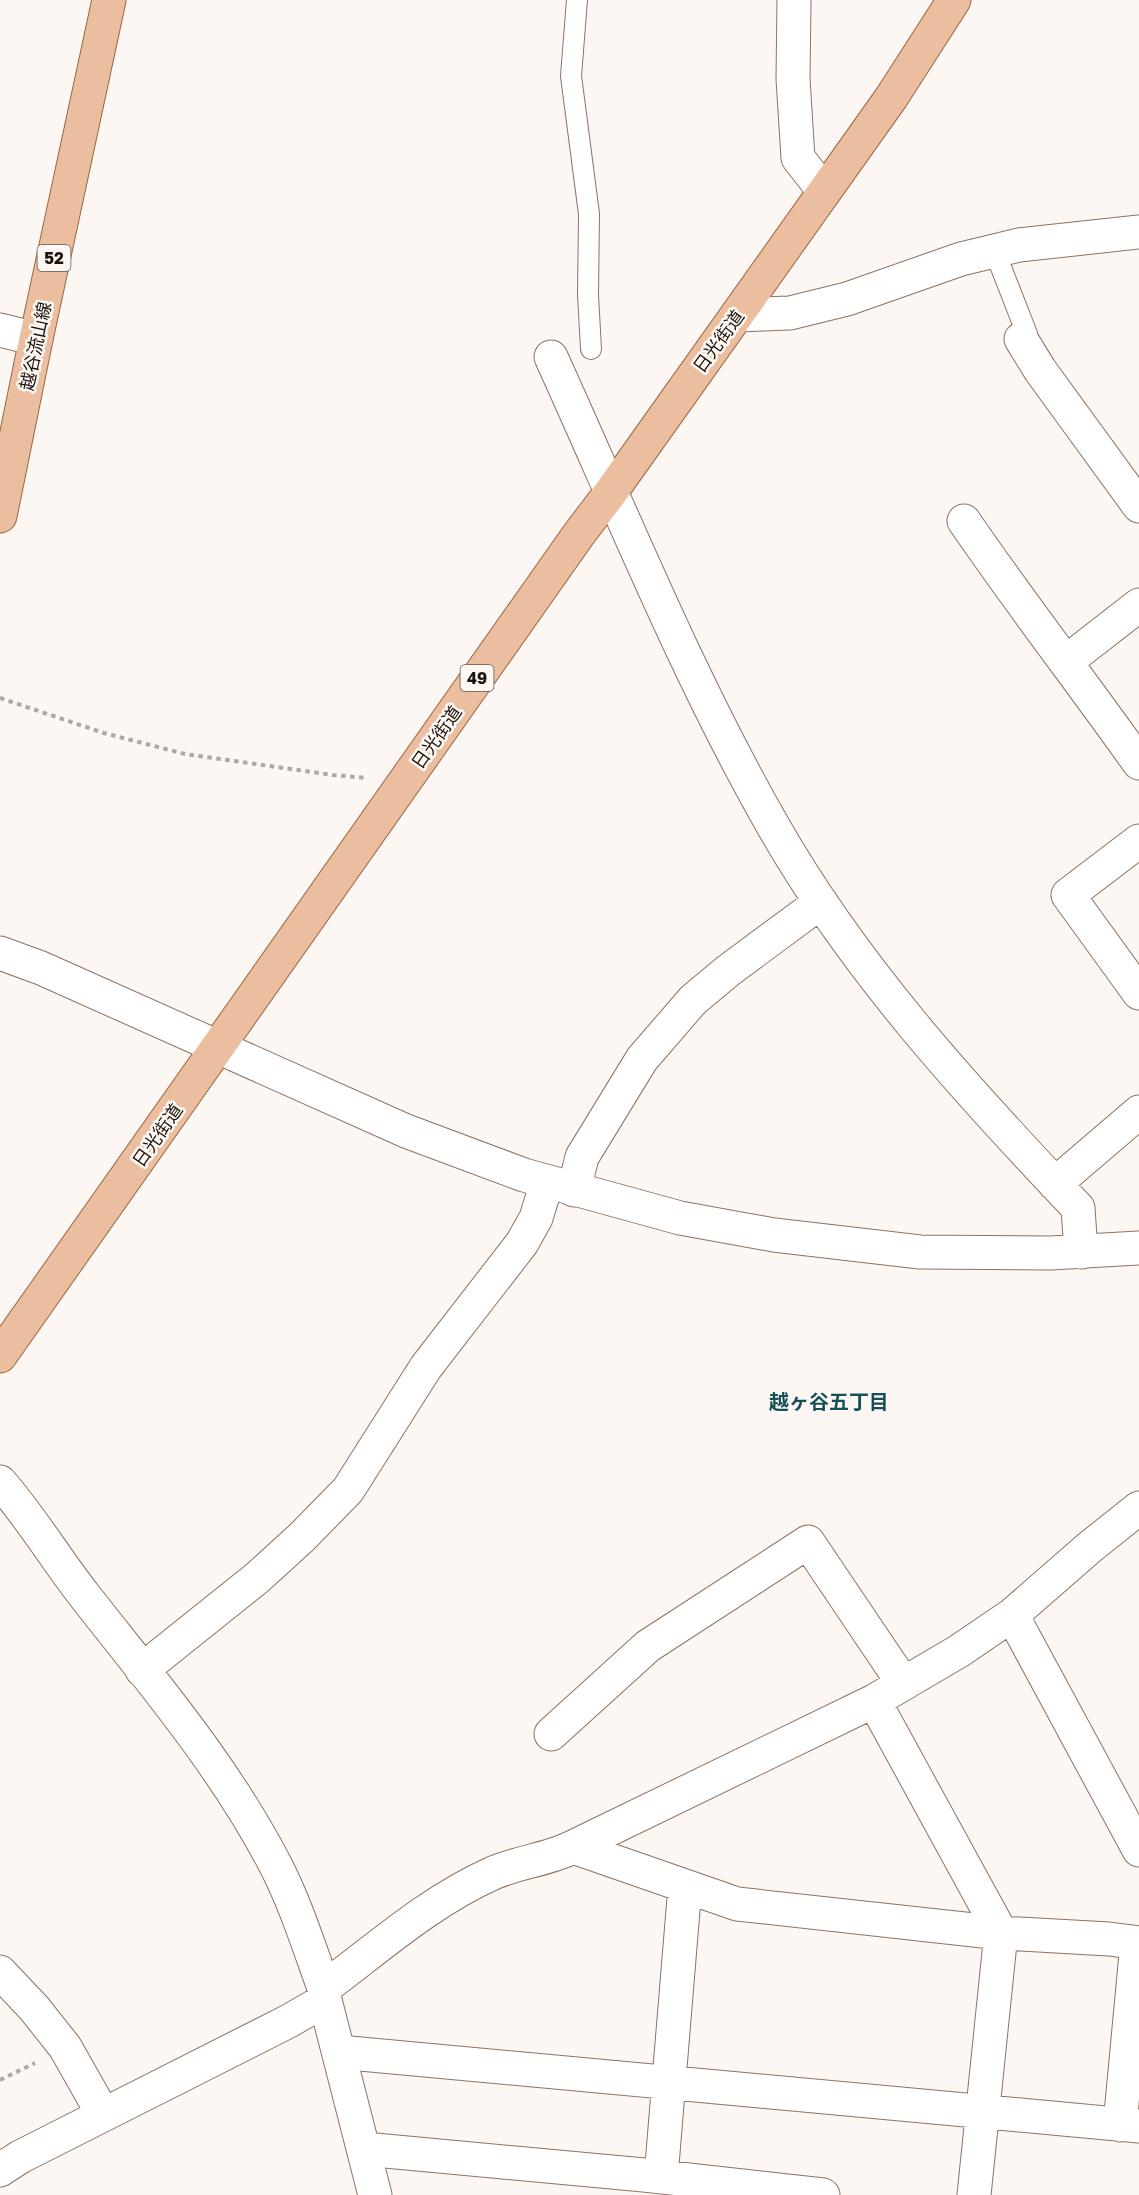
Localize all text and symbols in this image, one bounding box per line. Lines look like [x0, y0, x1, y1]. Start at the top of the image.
road number: 52 [38, 245, 70, 271]
street label: 越谷流山線 [15, 300, 55, 392]
street label: 日光街道 [688, 305, 748, 377]
road number: 49 [460, 665, 494, 691]
street label: 日光街道 [406, 701, 466, 773]
street label: 日光街道 [127, 1099, 187, 1171]
district label: 越ヶ谷五丁目 [769, 1389, 889, 1413]

